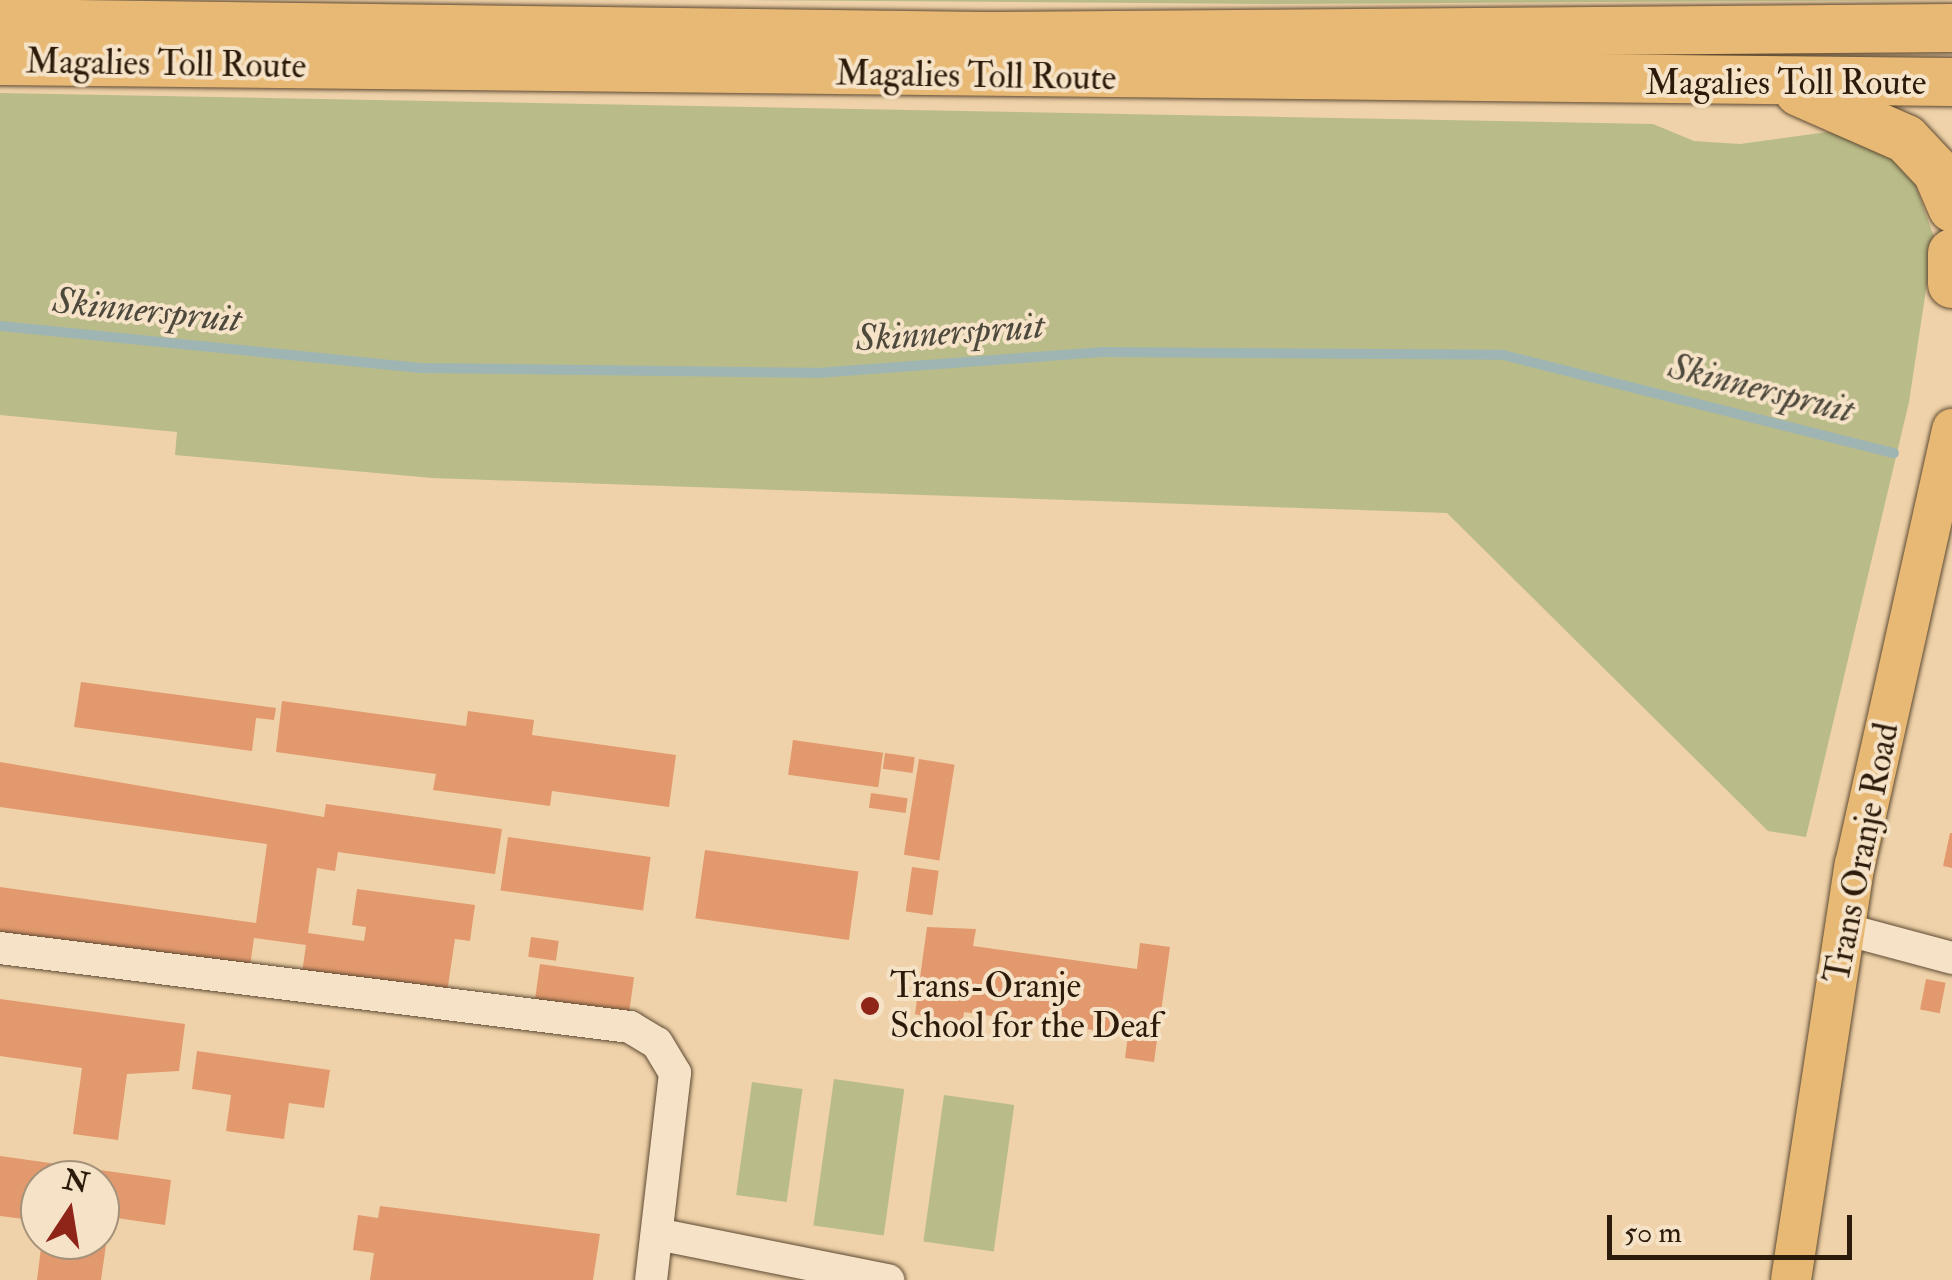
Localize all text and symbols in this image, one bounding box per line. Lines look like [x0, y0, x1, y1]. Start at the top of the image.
street label: Magalies Toll Route [25, 41, 307, 87]
street label: Magalies Toll Route [835, 53, 1117, 99]
street label: Magalies Toll Route [1646, 62, 1926, 104]
water label: Skinnerspruit [51, 278, 243, 344]
water label: Skinnerspruit [854, 304, 1046, 362]
water label: Skinnerspruit [1664, 344, 1858, 434]
street label: Trans Oranje Road [1816, 719, 1908, 987]
place label: Trans-Oranje School for the Deaf [890, 965, 1161, 1047]
marker: Trans-Oranje School for the Deaf [859, 995, 881, 1017]
north arrow [20, 1160, 120, 1260]
text: N [60, 1162, 92, 1202]
scale bar [1612, 1195, 1857, 1257]
text: 50 m [1624, 1214, 1682, 1251]

